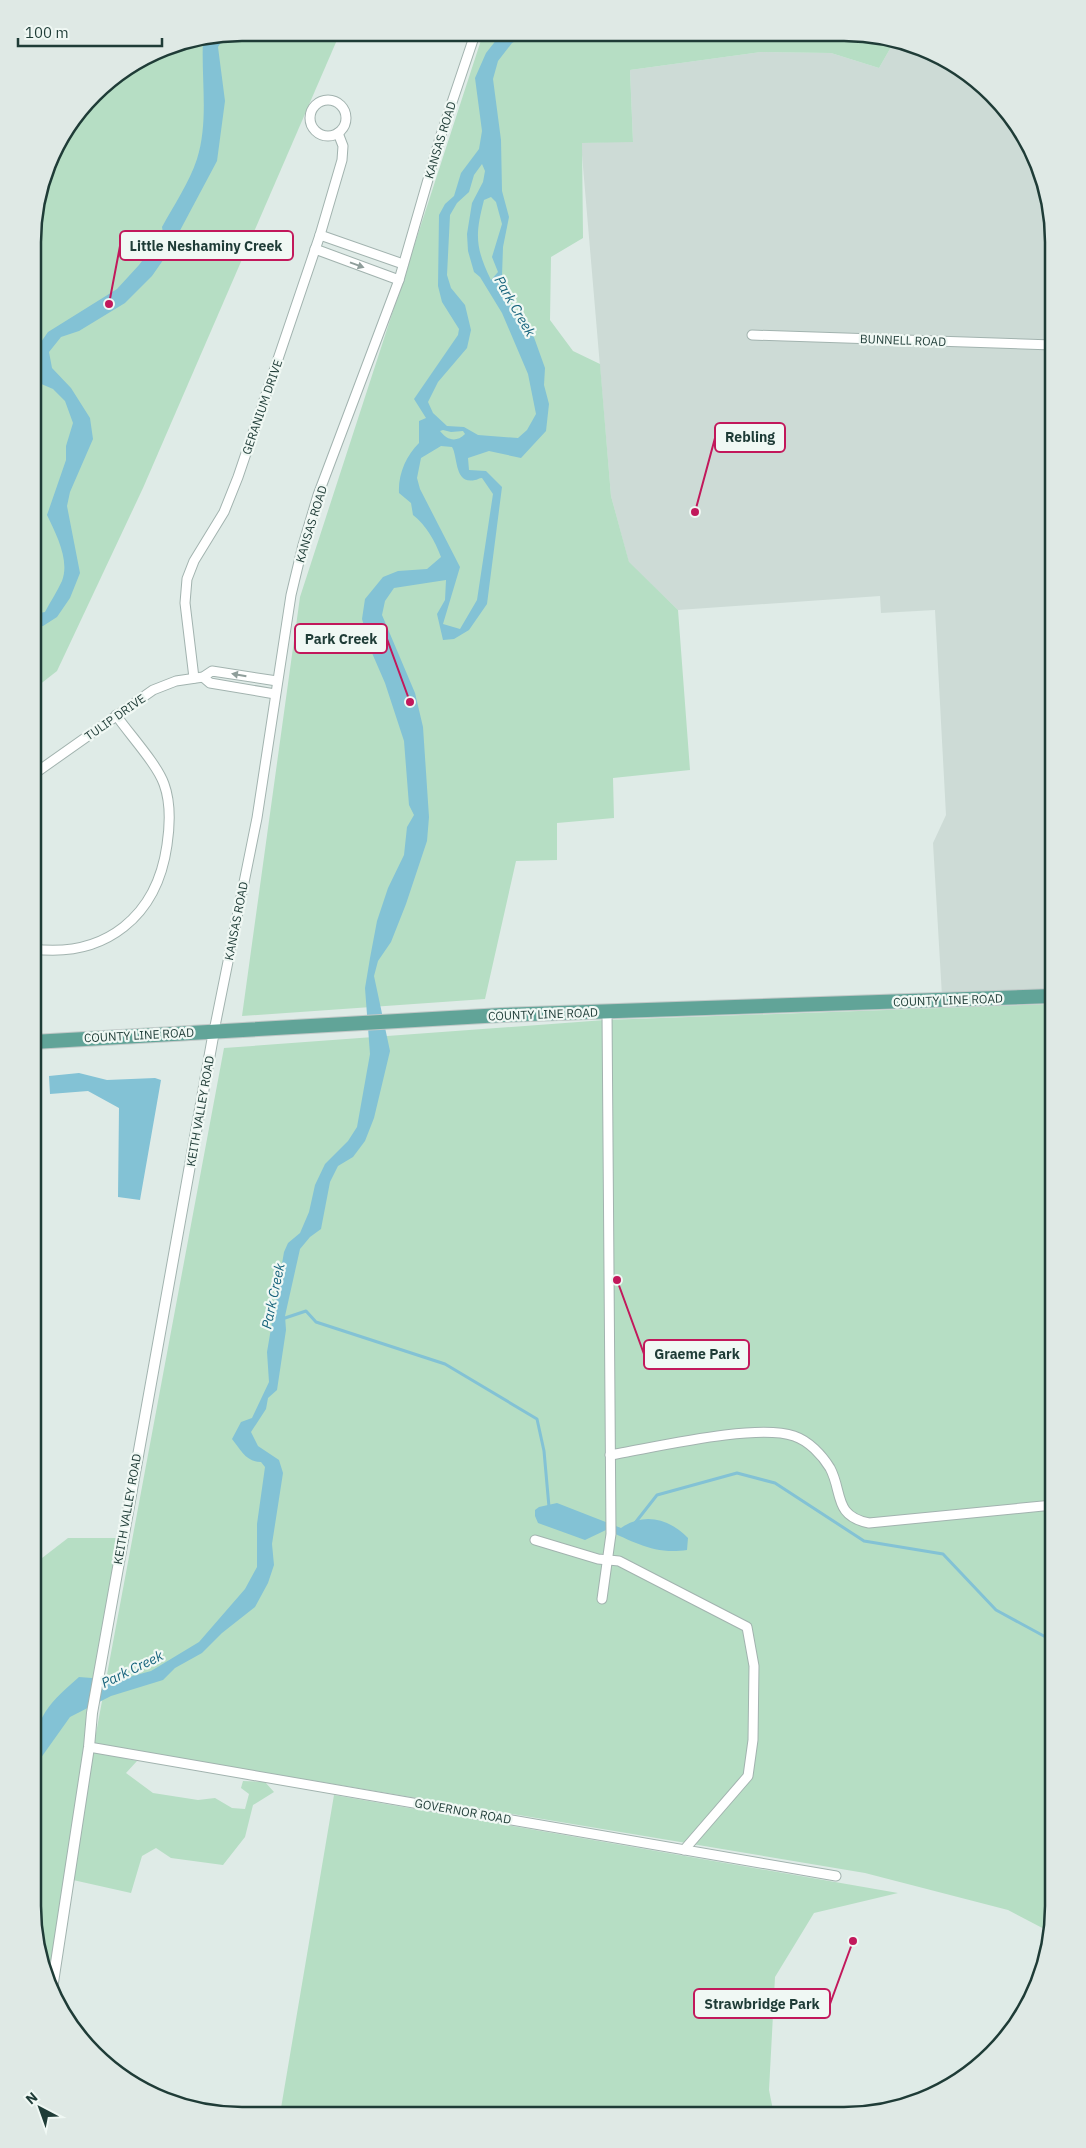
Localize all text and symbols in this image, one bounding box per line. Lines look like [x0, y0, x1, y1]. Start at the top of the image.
scale bar [18, 15, 161, 47]
text: 100 m [25, 23, 69, 42]
street label: KANSAS ROAD [421, 100, 459, 180]
callout: Little Neshaminy Creek [120, 231, 293, 260]
text: Little Neshaminy Creek [130, 237, 283, 255]
one-way arrow [350, 261, 365, 269]
water label: Park Creek [490, 273, 540, 340]
street label: BUNNELL ROAD [860, 331, 946, 349]
street label: GERANIUM DRIVE [239, 357, 285, 457]
callout: Rebling [715, 423, 785, 452]
text: Rebling [725, 428, 775, 446]
street label: KANSAS ROAD [292, 484, 330, 564]
callout: Park Creek [295, 624, 387, 653]
text: Park Creek [305, 630, 378, 648]
one-way arrow [231, 671, 247, 679]
street label: TULIP DRIVE [82, 691, 148, 743]
street label: KANSAS ROAD [221, 880, 251, 962]
street label: COUNTY LINE ROAD [893, 991, 1003, 1009]
street label: COUNTY LINE ROAD [488, 1005, 598, 1023]
street label: COUNTY LINE ROAD [84, 1025, 194, 1045]
street label: KEITH VALLEY ROAD [183, 1054, 217, 1168]
water label: Park Creek [257, 1261, 289, 1331]
callout: Graeme Park [644, 1340, 749, 1369]
text: Graeme Park [654, 1345, 741, 1363]
street label: KEITH VALLEY ROAD [110, 1452, 144, 1566]
water label: Park Creek [98, 1646, 167, 1692]
street label: GOVERNOR ROAD [414, 1795, 512, 1827]
callout: Strawbridge Park [694, 1989, 830, 2018]
text: Strawbridge Park [704, 1995, 821, 2013]
north arrow [15, 2083, 65, 2133]
text: N [22, 2088, 41, 2108]

